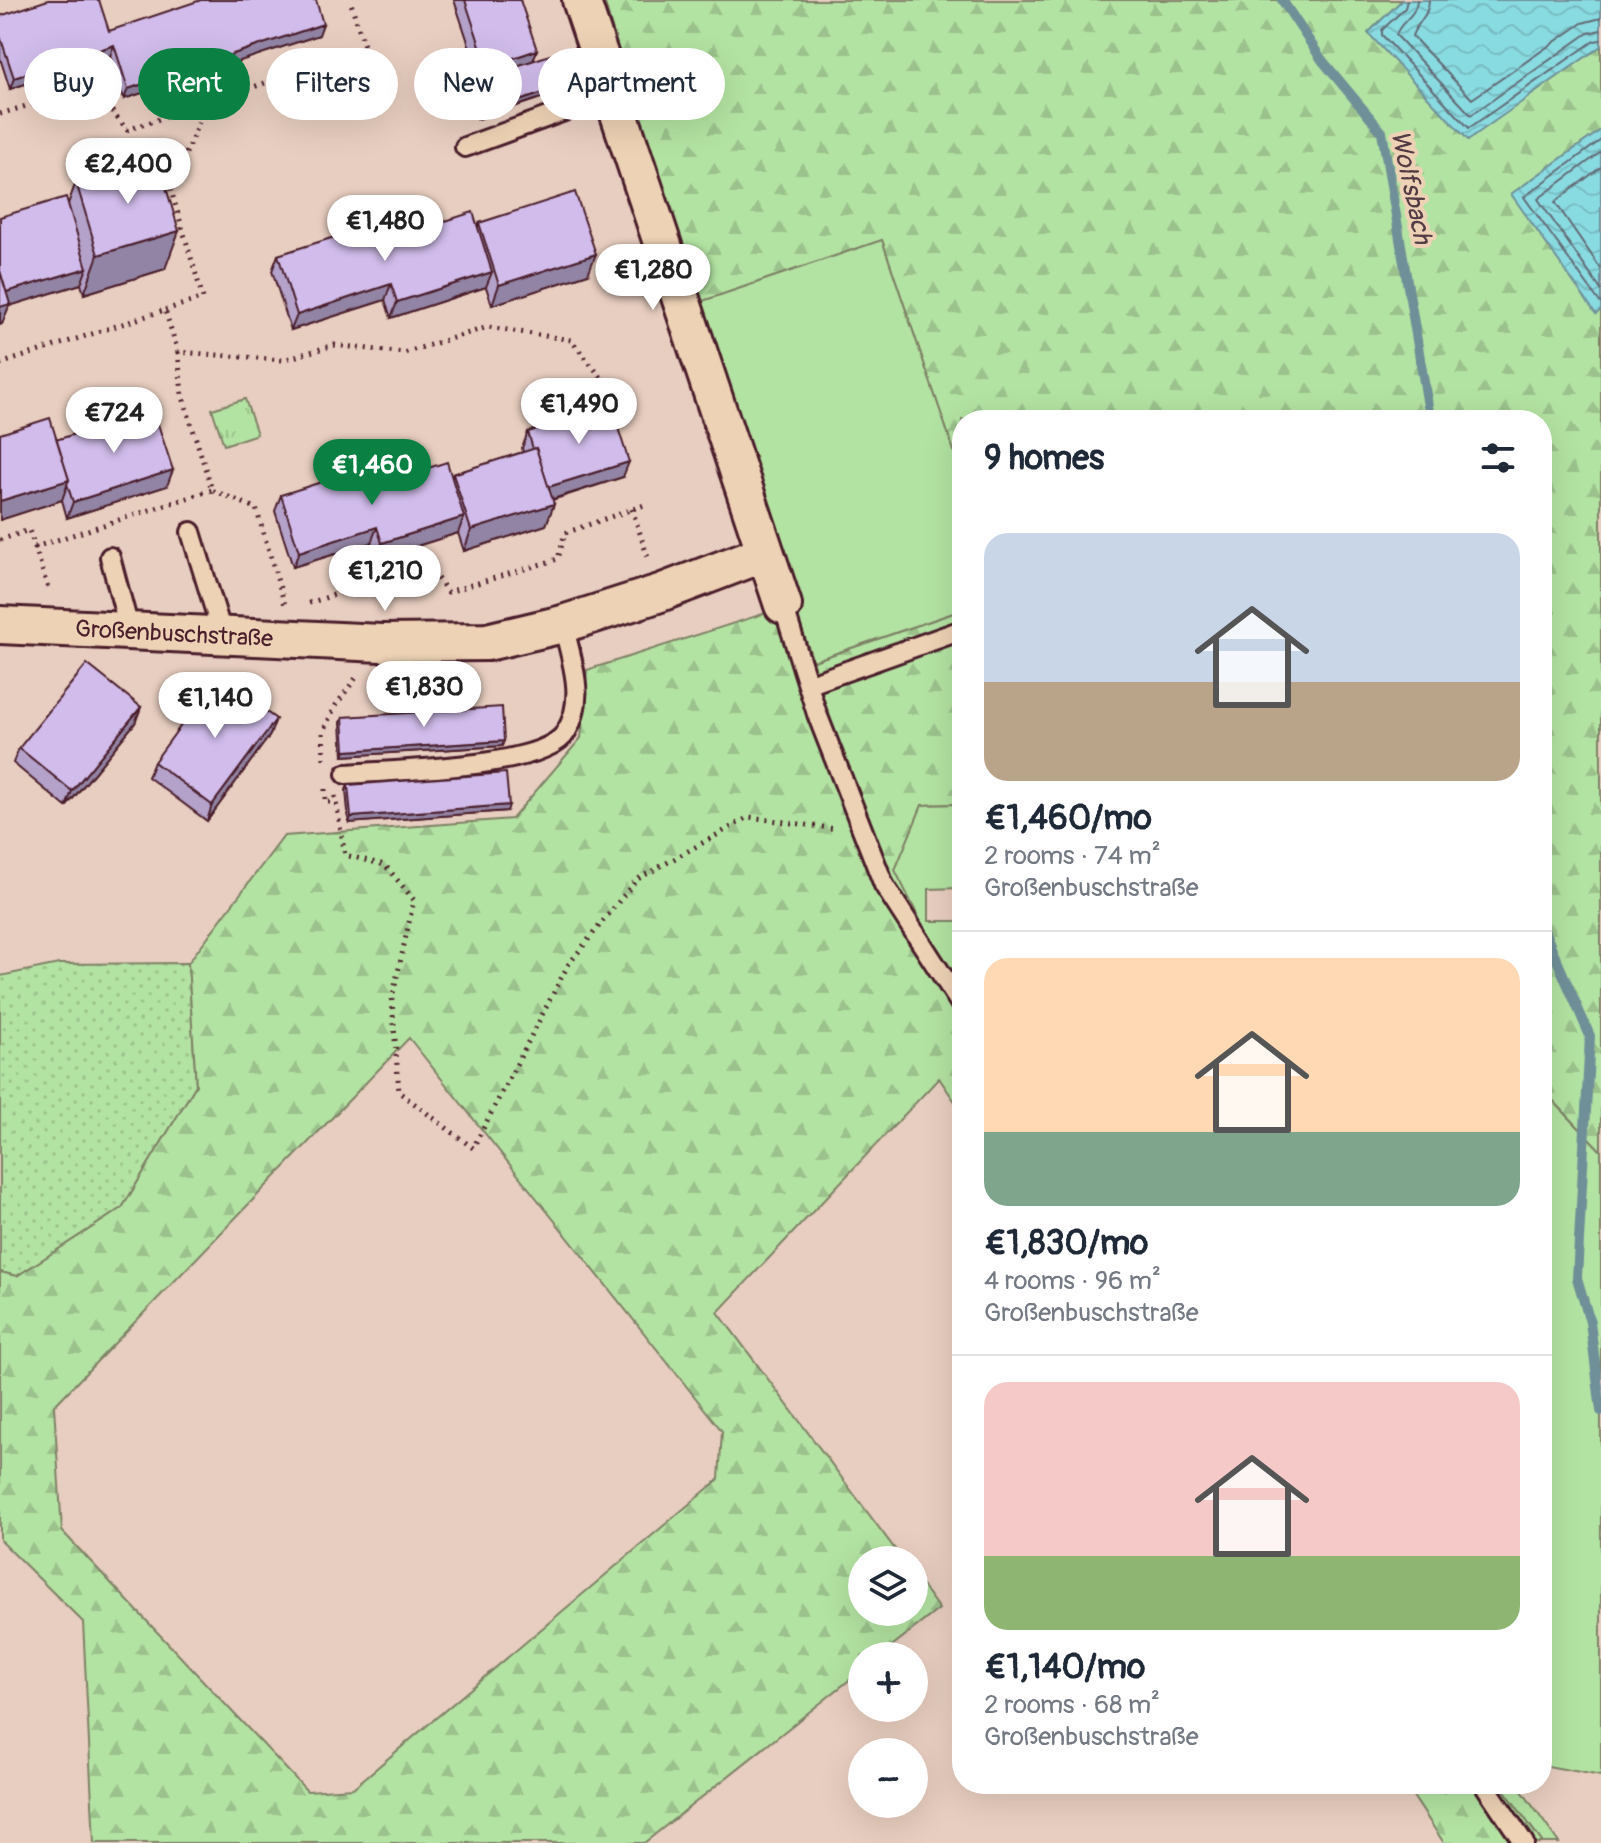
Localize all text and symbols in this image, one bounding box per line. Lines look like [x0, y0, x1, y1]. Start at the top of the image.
chip: Buy [24, 48, 122, 120]
chip: Rent [138, 48, 250, 120]
chip: Filters [266, 48, 398, 120]
chip: New [414, 48, 522, 120]
chip: Apartment [538, 48, 725, 120]
water label: Wolfsbach [1383, 128, 1439, 248]
pin: €2,400 [63, 138, 193, 206]
text: €2,400 [84, 148, 172, 180]
pin: €1,480 [320, 195, 450, 263]
text: €1,480 [345, 205, 425, 237]
pin: €1,280 [588, 244, 718, 312]
text: €1,280 [613, 254, 693, 286]
pin: €1,490 [514, 378, 644, 446]
pin: €724 [67, 387, 161, 455]
text: €1,490 [539, 388, 619, 420]
text: €724 [84, 397, 144, 429]
icon: filters [1476, 436, 1520, 480]
text: 9 homes [984, 437, 1104, 480]
pin: €1,460 [307, 439, 437, 507]
text: €1,460 [331, 449, 413, 481]
pin: €1,210 [320, 545, 450, 613]
text: €1,210 [347, 555, 423, 587]
icon: home [1180, 585, 1324, 729]
street label: Großenbuschstraße [74, 614, 274, 654]
pin: €1,830 [359, 661, 489, 729]
text: €1,830 [384, 671, 464, 703]
pin: €1,140 [150, 672, 280, 740]
text: €1,140 [177, 682, 253, 714]
text: €1,460/mo [984, 797, 1152, 840]
text: 2 rooms · 74 m² [984, 840, 1161, 872]
text: Großenbuschstraße [984, 872, 1198, 904]
icon: home [1180, 1010, 1324, 1154]
text: €1,830/mo [984, 1222, 1148, 1265]
text: 4 rooms · 96 m² [984, 1265, 1161, 1297]
text: Großenbuschstraße [984, 1297, 1198, 1329]
icon: home [1180, 1434, 1324, 1578]
map controls [848, 1546, 928, 1818]
button: layers [848, 1546, 928, 1626]
button: + [848, 1642, 928, 1722]
text: €1,140/mo [984, 1646, 1145, 1689]
text: 2 rooms · 68 m² [984, 1689, 1160, 1721]
text: Großenbuschstraße [984, 1721, 1198, 1753]
button: − [848, 1738, 928, 1818]

